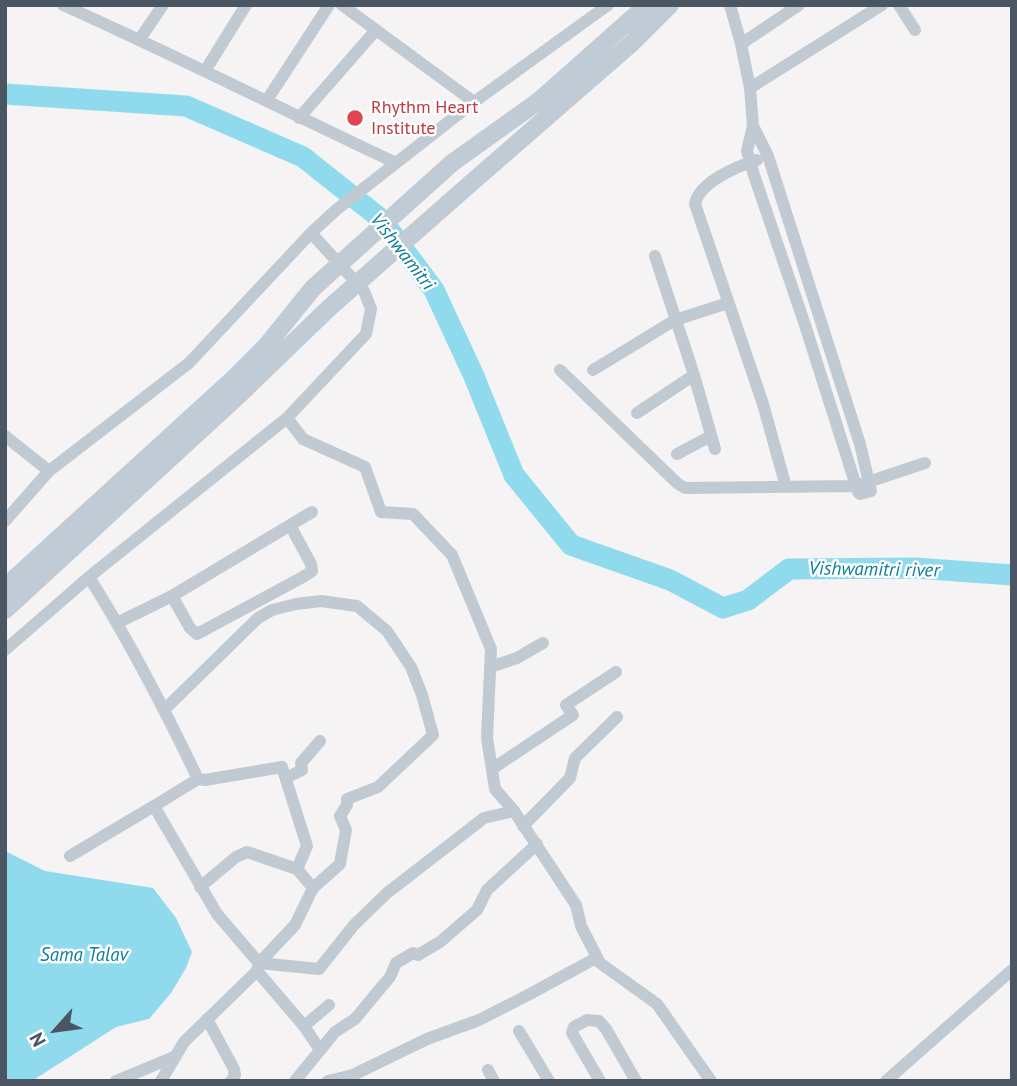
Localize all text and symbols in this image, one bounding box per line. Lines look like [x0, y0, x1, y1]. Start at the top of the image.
place label: Rhythm Heart Institute [371, 97, 478, 140]
marker: Rhythm Heart Institute [345, 108, 365, 128]
water label: Vishwamitri [365, 209, 439, 295]
water label: Vishwamitri river [808, 557, 940, 583]
water label: Sama Talav [40, 945, 128, 967]
north arrow [21, 995, 91, 1065]
text: N [24, 1029, 51, 1051]

